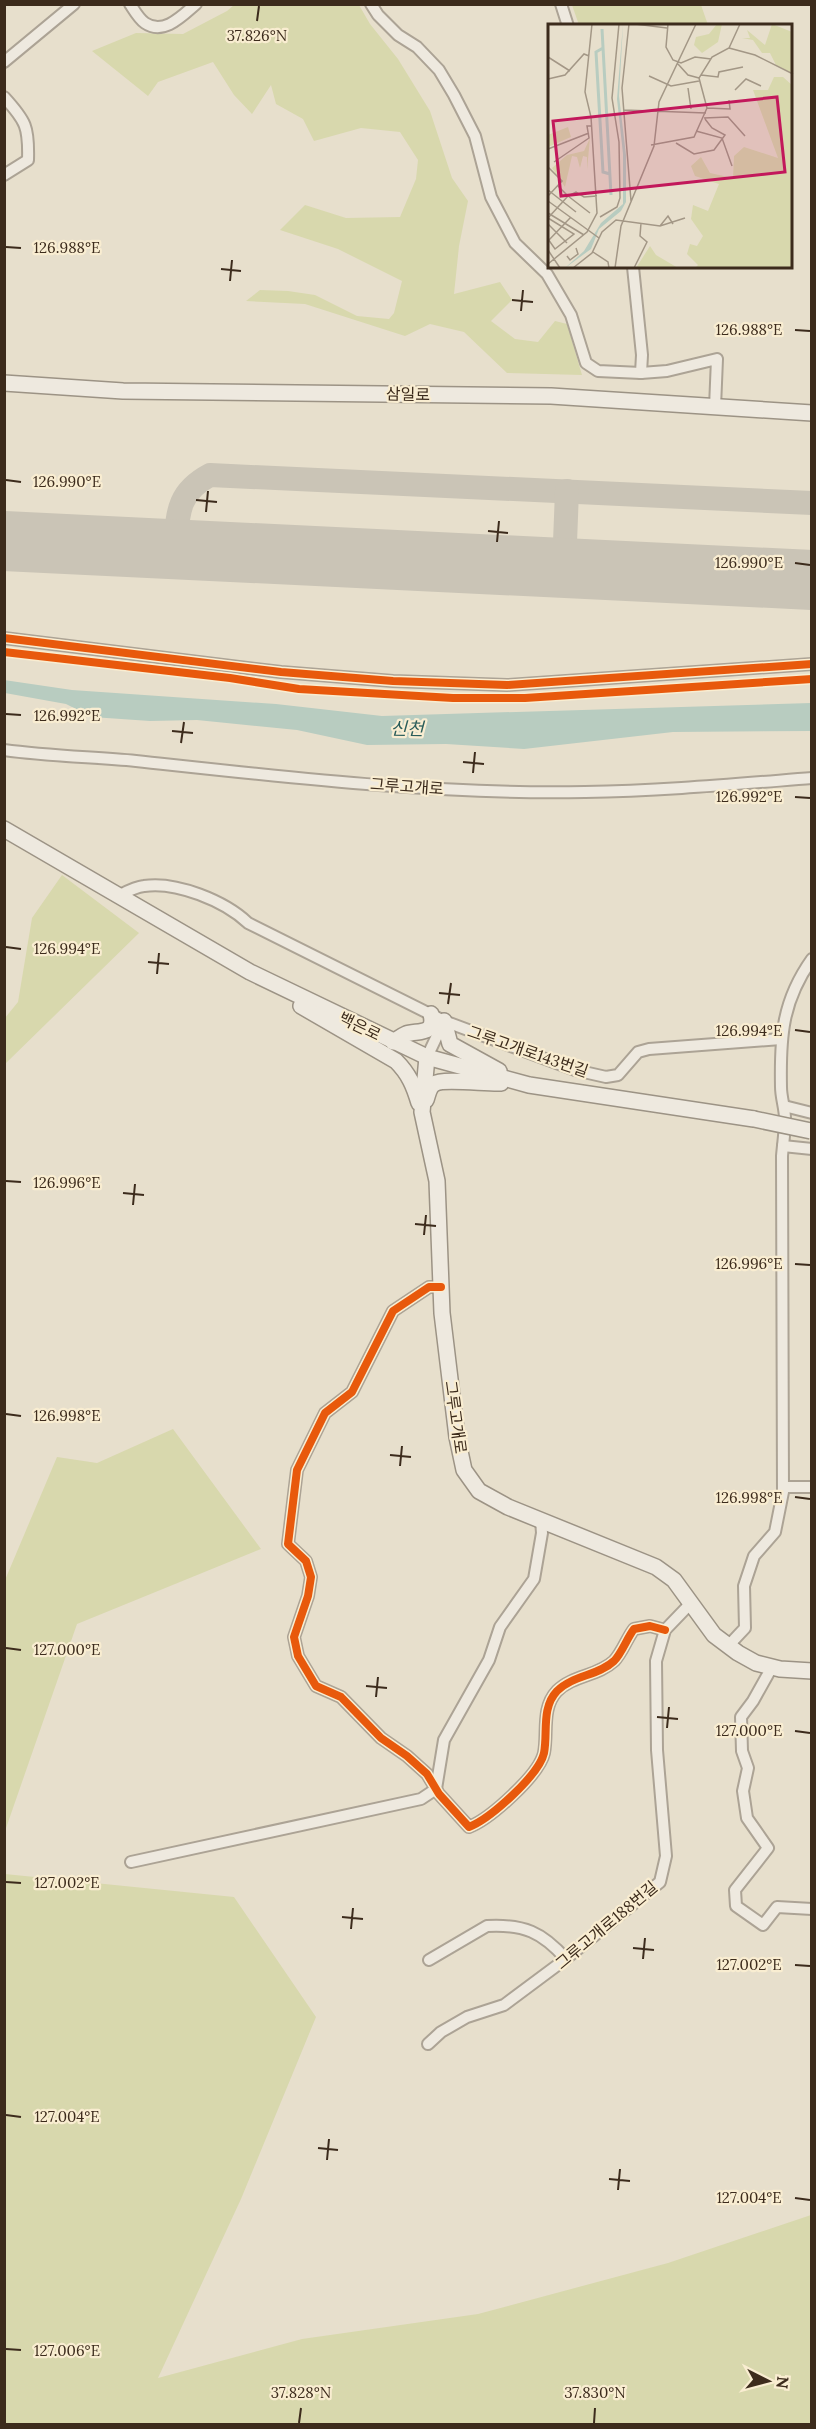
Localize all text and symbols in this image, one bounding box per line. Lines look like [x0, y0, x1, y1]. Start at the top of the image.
inset map [548, 24, 792, 268]
text: 37.826°N [227, 26, 287, 45]
text: 126.988°E [34, 238, 100, 257]
text: 126.988°E [716, 320, 782, 339]
street label: 삼일로 [386, 384, 431, 404]
text: 126.990°E [33, 472, 101, 491]
text: 126.990°E [715, 553, 783, 572]
text: 126.992°E [34, 706, 100, 725]
water label: 신천 [390, 717, 426, 740]
street label: 그루고개로 [370, 773, 445, 799]
text: 126.992°E [716, 787, 782, 806]
text: 126.994°E [34, 939, 100, 958]
street label: 백은로 [336, 1007, 384, 1045]
street label: 그루고개로143번길 [465, 1021, 591, 1081]
text: 126.994°E [716, 1021, 782, 1040]
text: 126.996°E [33, 1173, 101, 1192]
text: 126.996°E [715, 1254, 783, 1273]
street label: 그루고개로 [441, 1379, 471, 1455]
text: 126.998°E [33, 1406, 101, 1425]
text: 126.998°E [715, 1488, 783, 1507]
text: 127.000°E [34, 1640, 100, 1659]
text: 127.000°E [716, 1721, 782, 1740]
text: 127.002°E [34, 1873, 100, 1892]
street label: 그루고개로188번길 [551, 1877, 661, 1973]
text: 127.002°E [716, 1955, 782, 1974]
text: 127.004°E [34, 2107, 100, 2126]
text: 127.004°E [716, 2188, 782, 2207]
text: 127.006°E [34, 2341, 100, 2360]
north arrow [738, 2351, 798, 2411]
text: N [772, 2375, 794, 2390]
text: 37.828°N [271, 2383, 331, 2402]
text: 37.830°N [564, 2383, 626, 2402]

